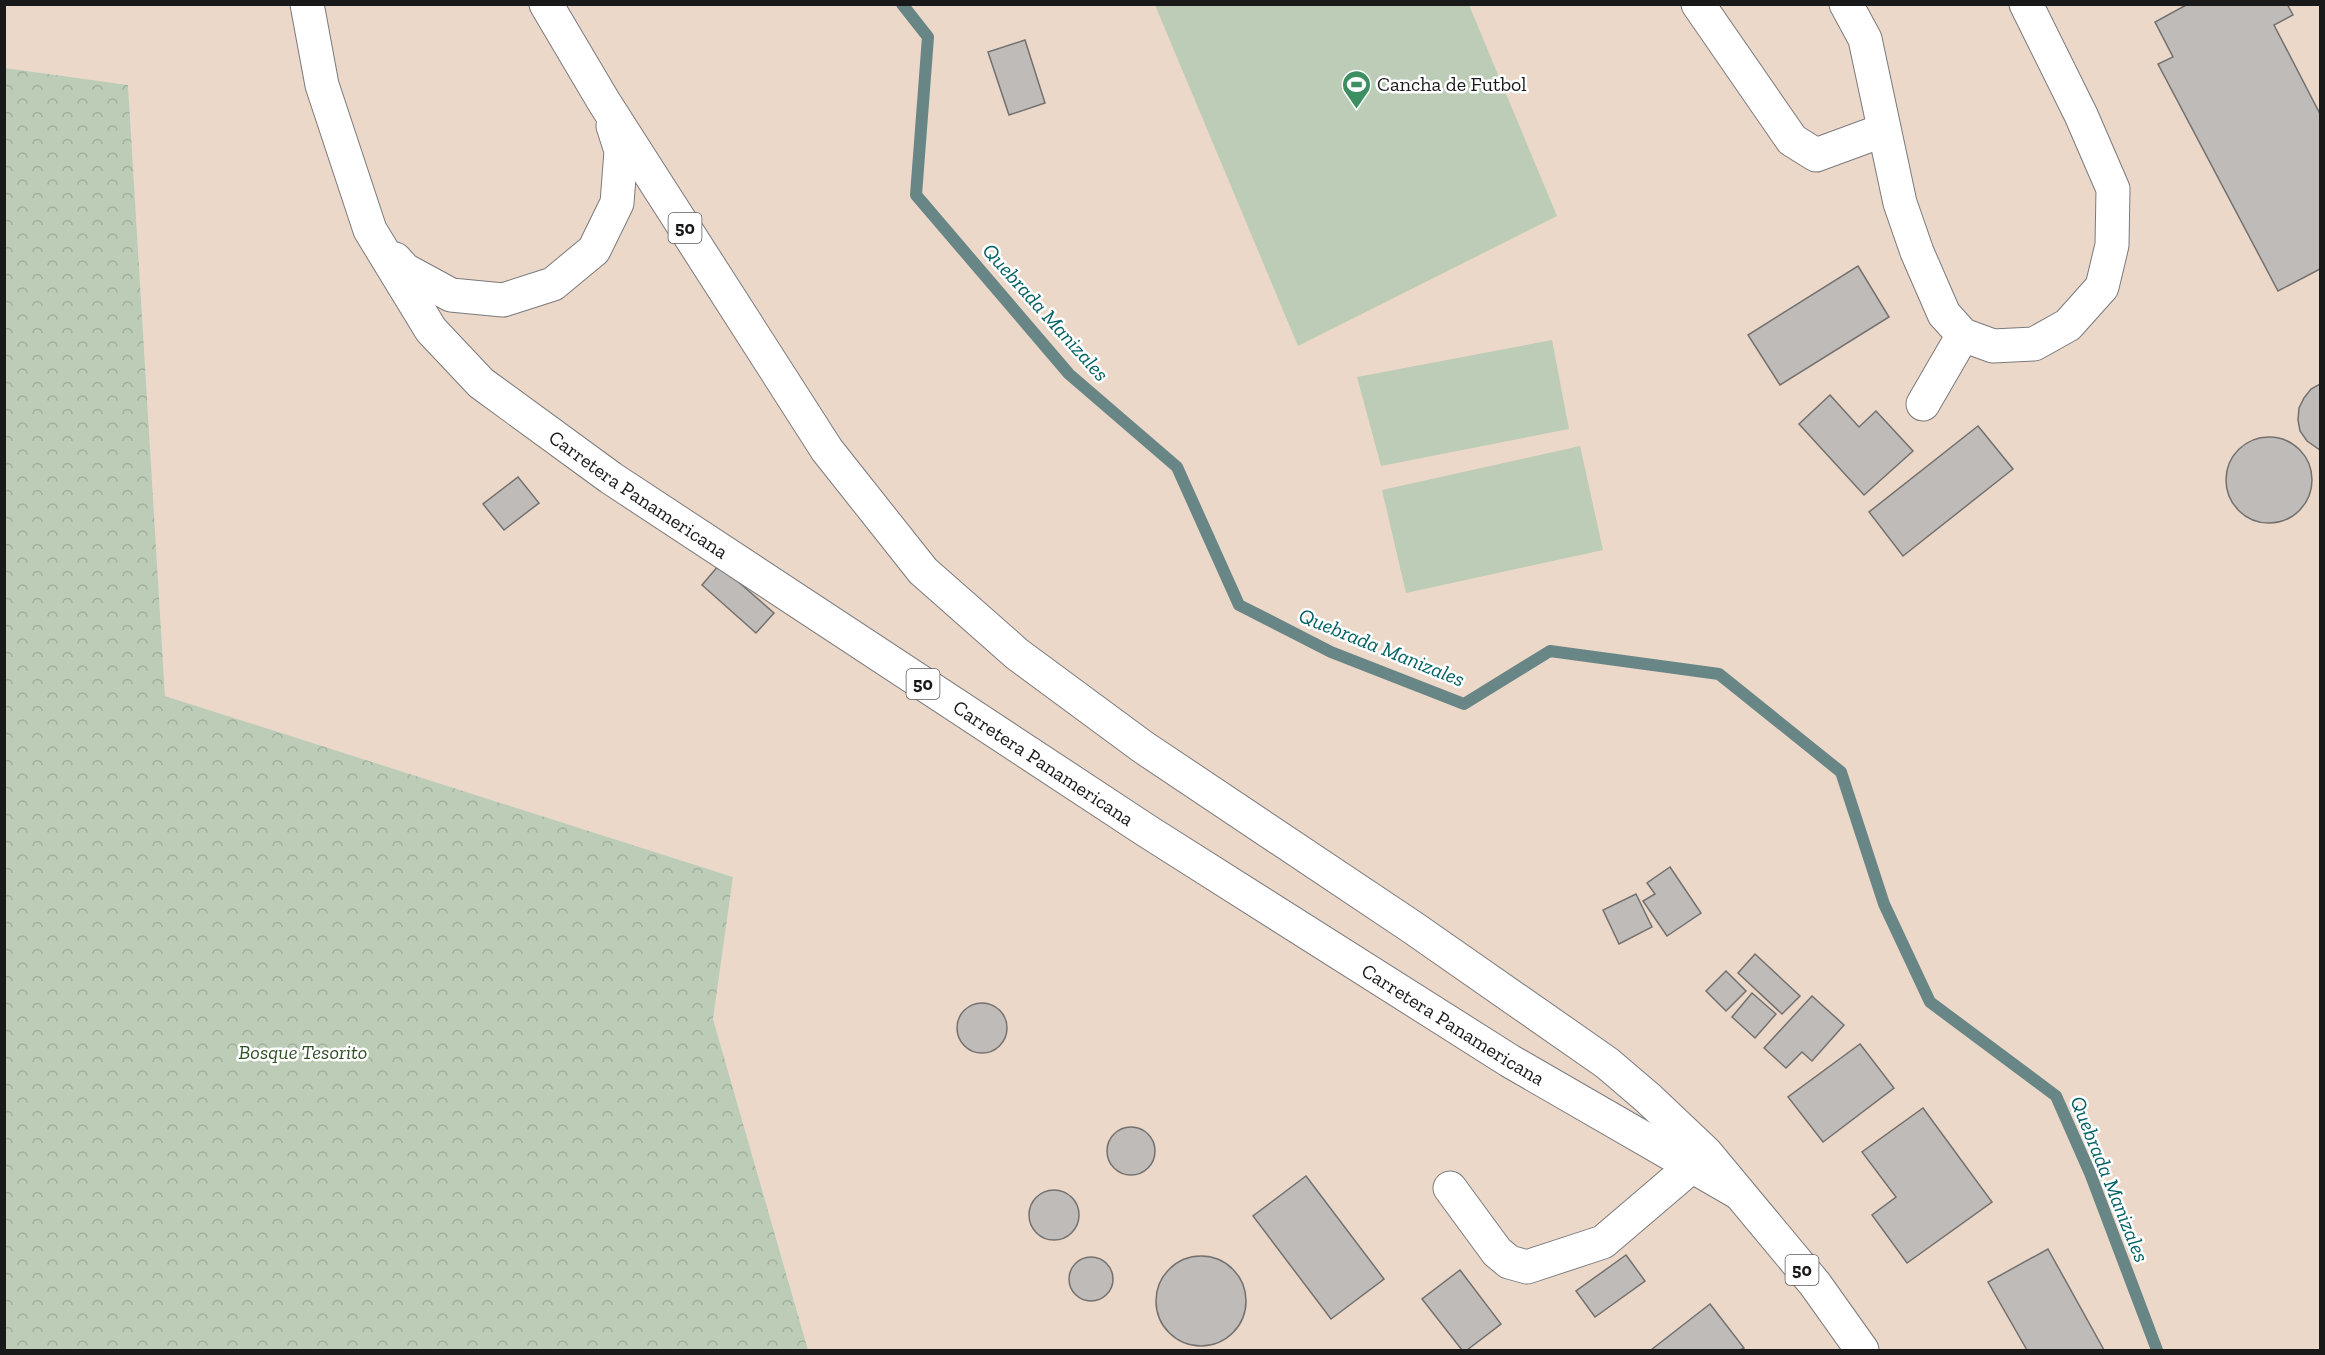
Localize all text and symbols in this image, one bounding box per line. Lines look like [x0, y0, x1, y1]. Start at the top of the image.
sports icon: Cancha de Futbol [1340, 68, 1372, 110]
place label: Cancha de Futbol [1377, 72, 1527, 96]
road number: 50 [668, 213, 702, 243]
water label: Quebrada Manizales [978, 238, 1114, 386]
street label: Carretera Panamericana [544, 425, 733, 564]
water label: Quebrada Manizales [1295, 602, 1469, 692]
road number: 50 [906, 669, 940, 699]
street label: Carretera Panamericana [949, 695, 1139, 831]
street label: Carretera Panamericana [1357, 958, 1549, 1091]
park label: Bosque Tesorito [239, 1040, 367, 1064]
water label: Quebrada Manizales [2065, 1092, 2155, 1266]
road number: 50 [1786, 1255, 1818, 1285]

